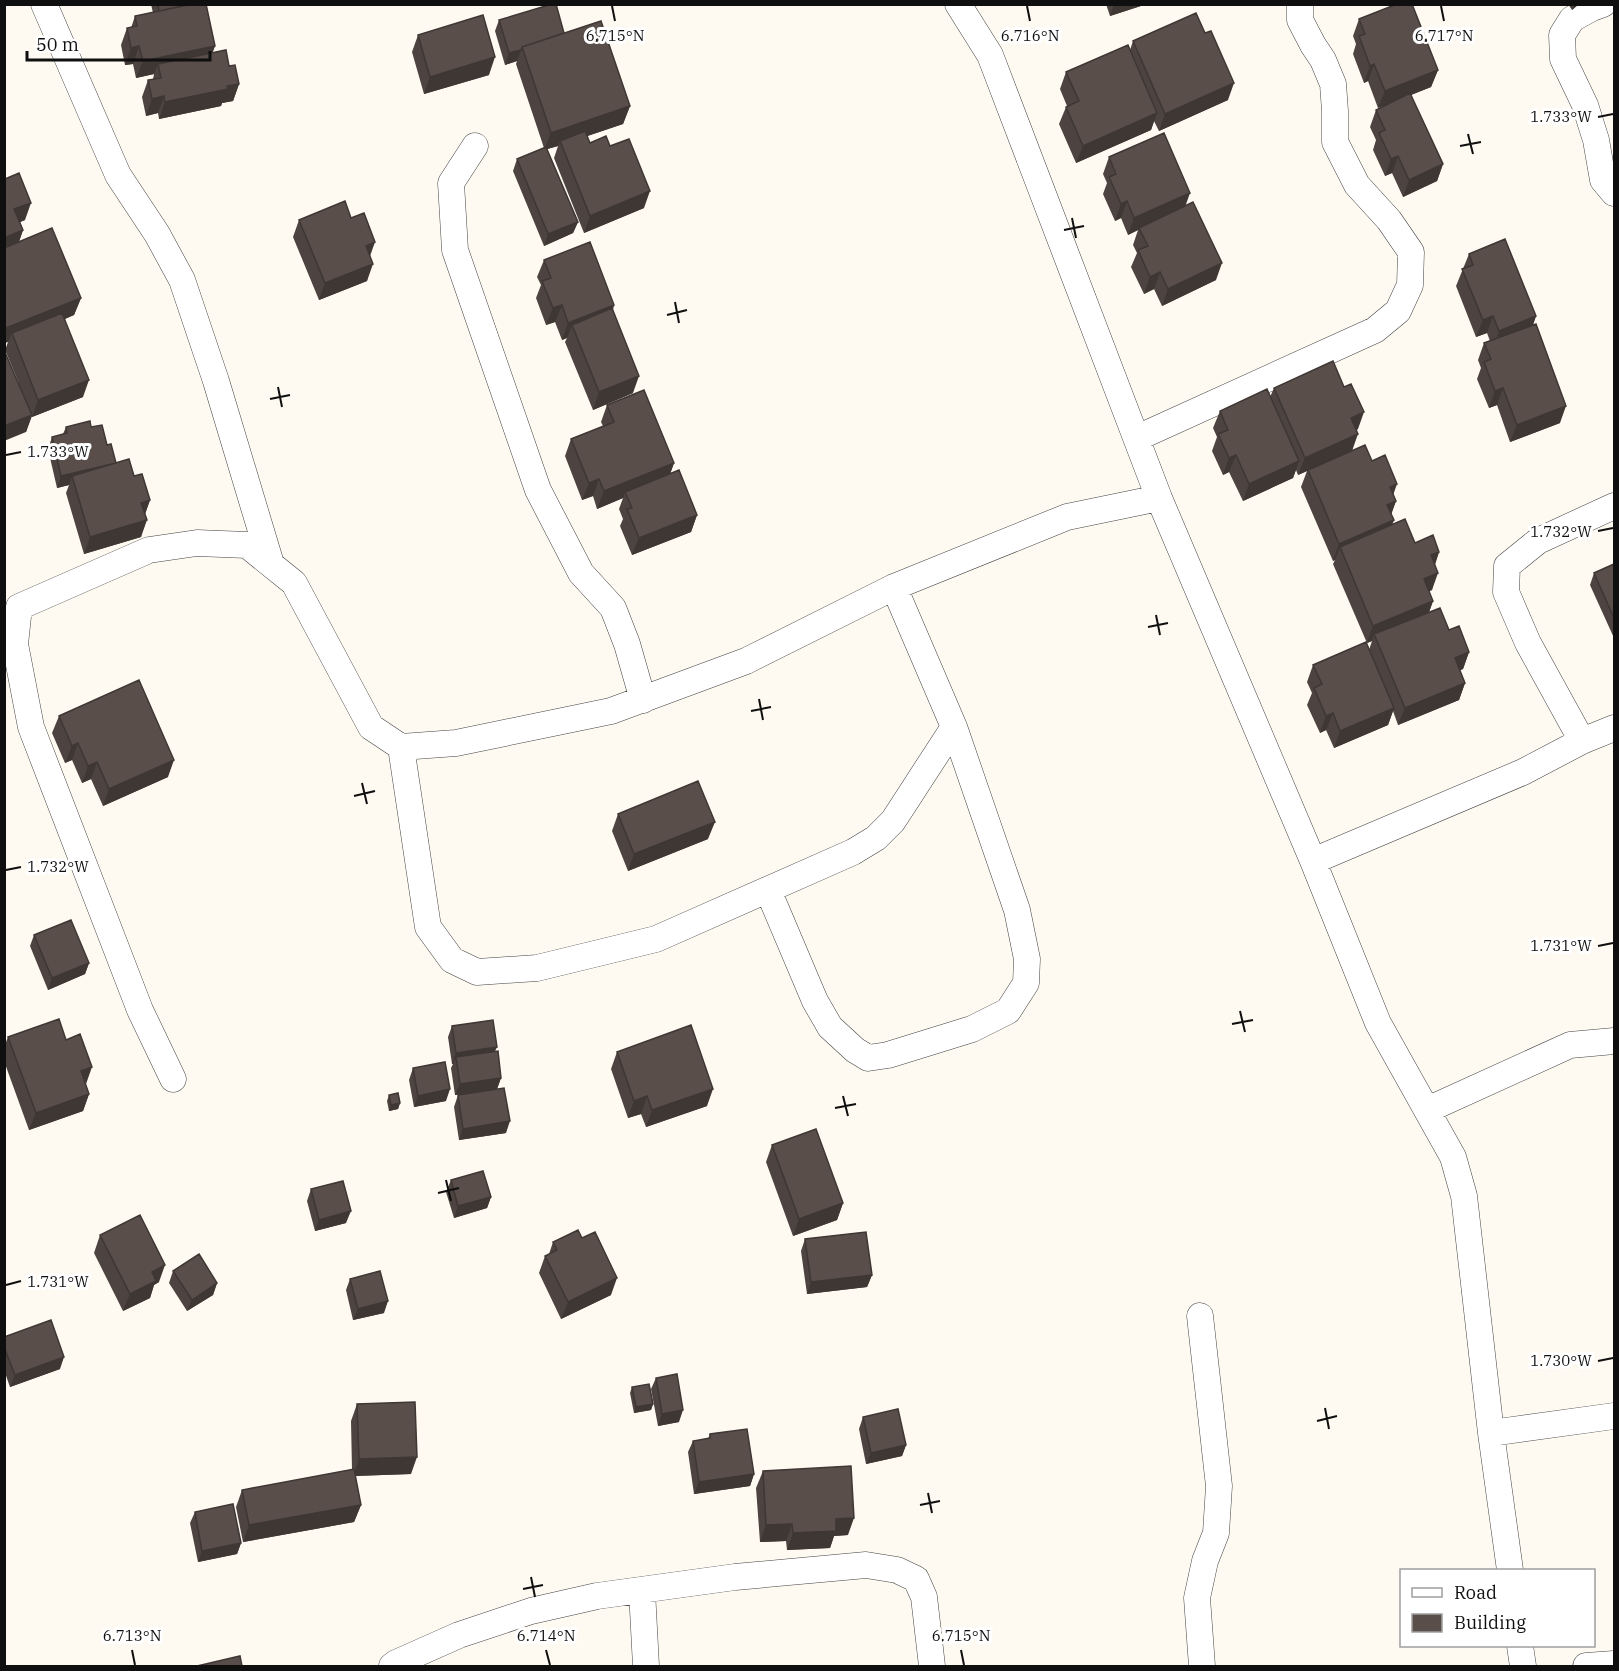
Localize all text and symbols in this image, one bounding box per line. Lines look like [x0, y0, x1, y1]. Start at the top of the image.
scale bar [27, 24, 210, 62]
text: 6.715°N [586, 26, 644, 45]
text: 6.716°N [1001, 26, 1059, 45]
text: 6.717°N [1415, 26, 1473, 45]
text: 50 m [36, 33, 79, 56]
text: 1.733°W [1530, 107, 1592, 126]
text: 1.733°W [27, 442, 89, 461]
text: 1.732°W [1530, 522, 1592, 541]
text: 1.732°W [27, 857, 89, 876]
text: 1.731°W [1530, 936, 1592, 955]
text: 1.731°W [27, 1272, 89, 1291]
text: 1.730°W [1530, 1351, 1592, 1370]
legend [1400, 1569, 1595, 1647]
text: Road [1454, 1581, 1497, 1604]
text: Building [1454, 1611, 1526, 1634]
text: 6.713°N [103, 1626, 161, 1645]
text: 6.714°N [517, 1626, 575, 1645]
text: 6.715°N [932, 1626, 990, 1645]

